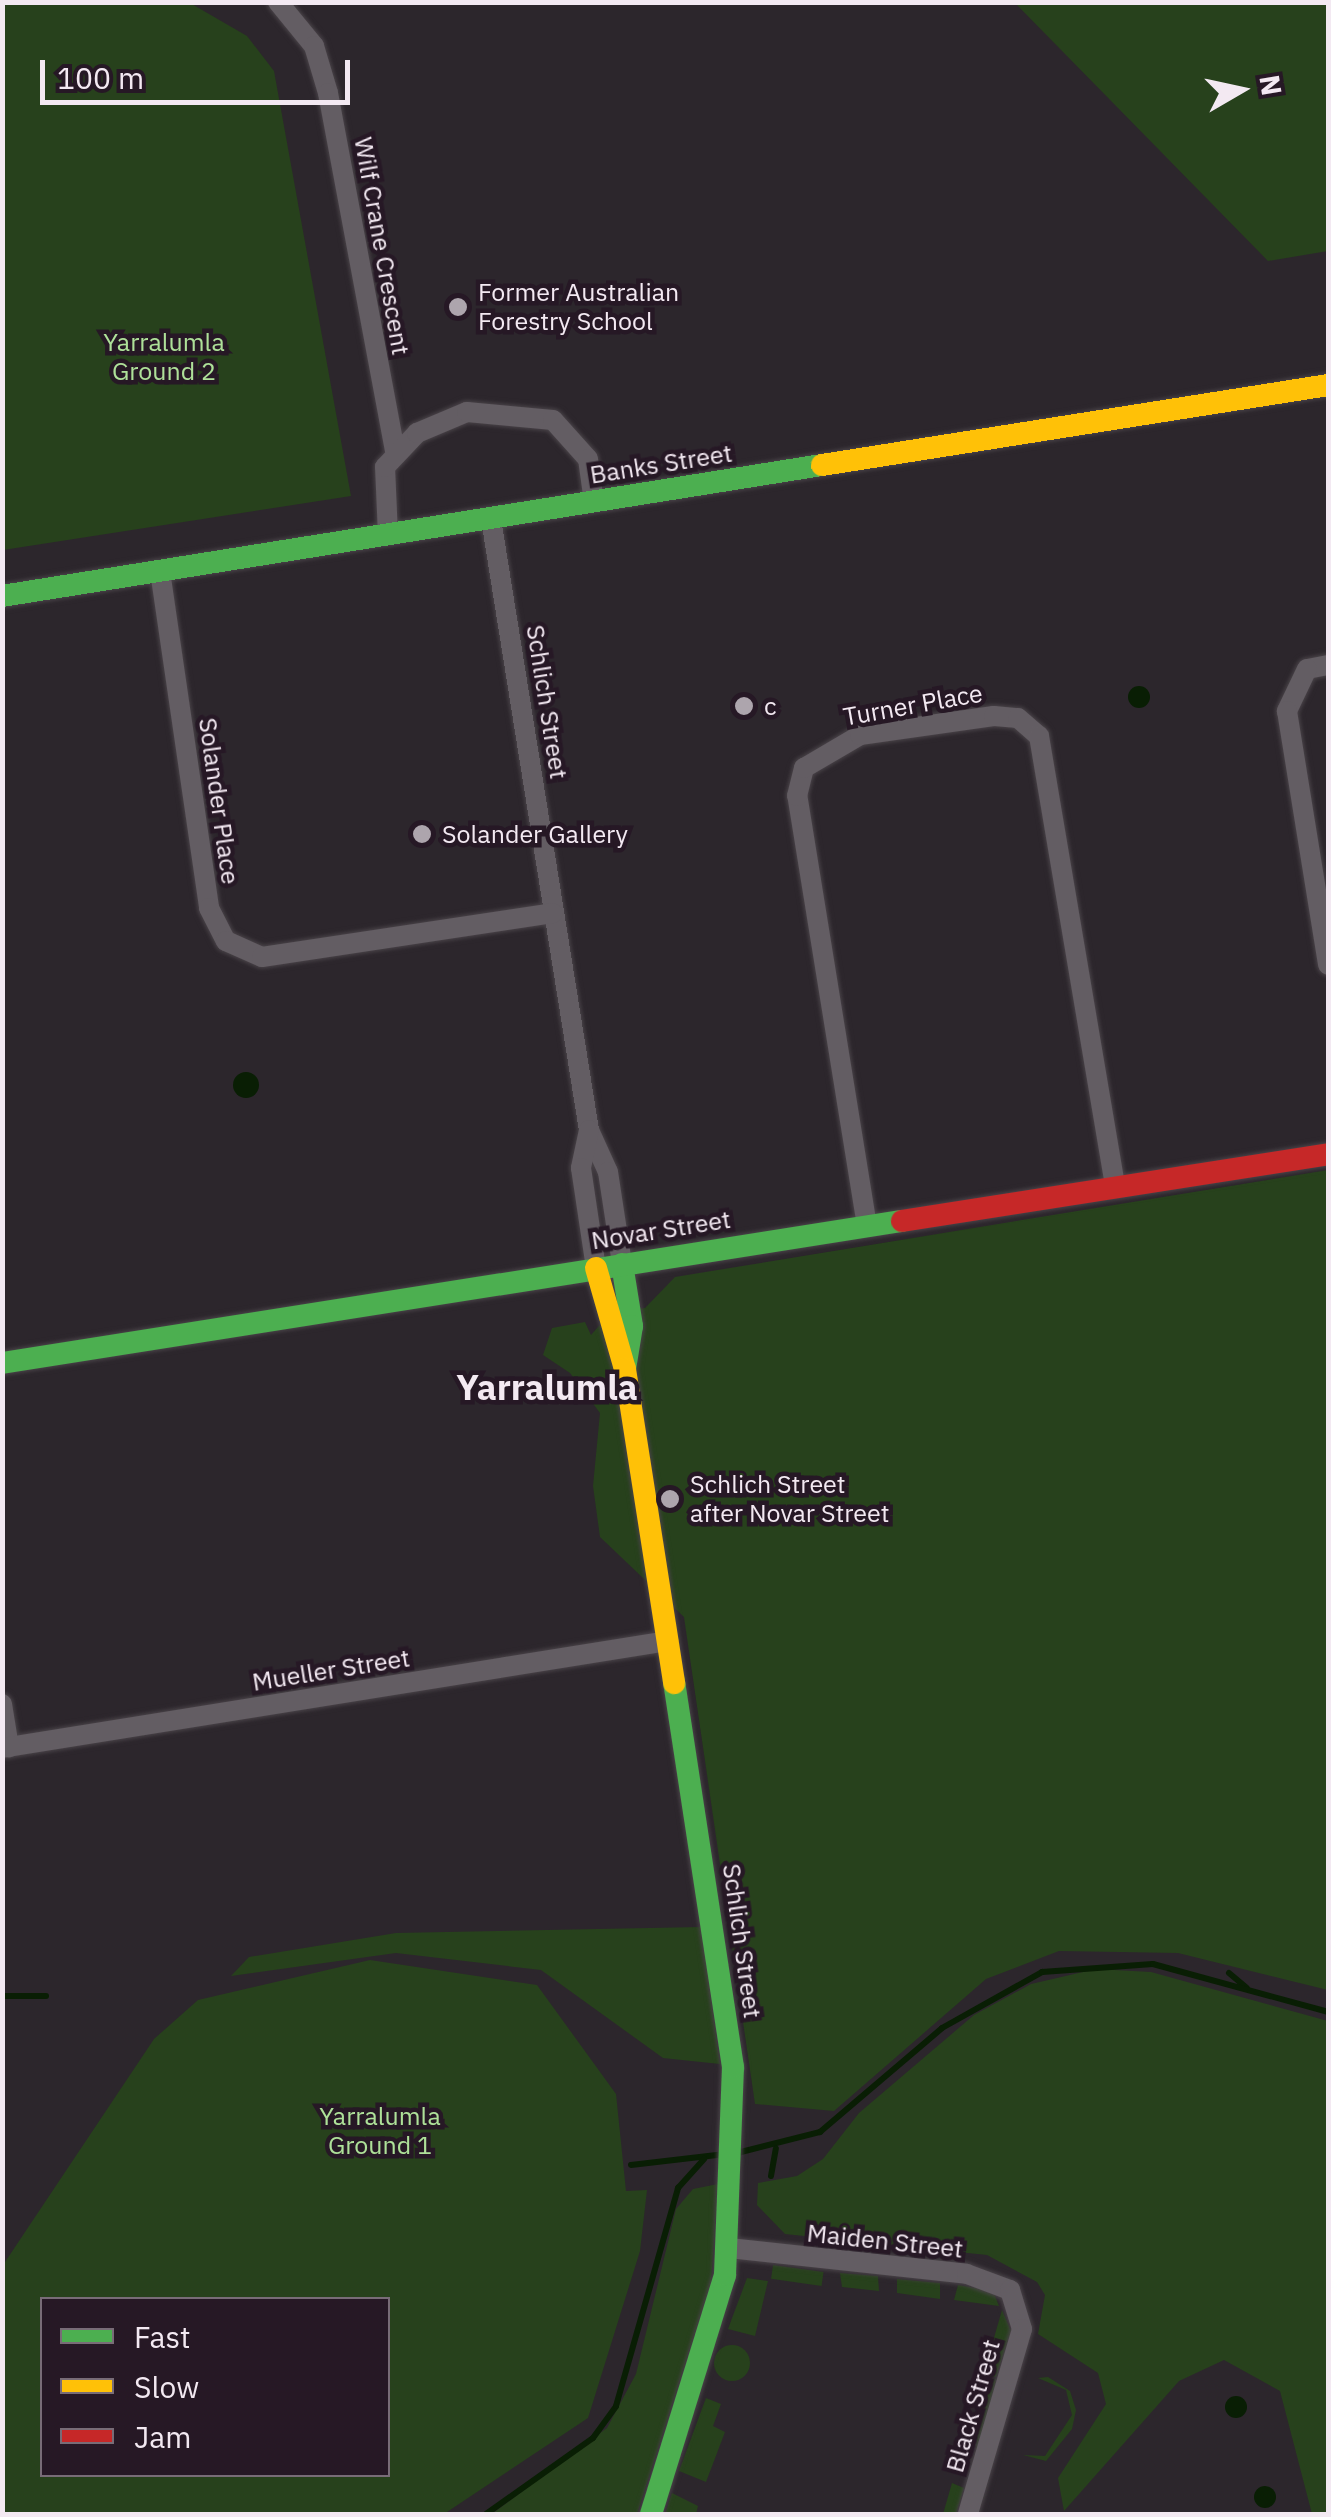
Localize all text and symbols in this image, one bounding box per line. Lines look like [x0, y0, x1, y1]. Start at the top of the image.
scale bar [45, 40, 355, 102]
north arrow [1191, 40, 1291, 140]
text: 100 m [57, 58, 144, 97]
text: N [1251, 72, 1291, 98]
street label: Wilf Crane Crescent [348, 135, 416, 357]
place label: Former Australian Forestry School [478, 278, 679, 337]
marker: Former Australian Forestry School [447, 296, 469, 318]
park label: Yarralumla Ground 2 [103, 328, 225, 387]
street label: Banks Street [588, 438, 734, 490]
street label: Schlich Street [520, 623, 574, 781]
street label: Turner Place [841, 678, 985, 732]
place label: c [764, 691, 777, 721]
marker: c [733, 695, 755, 717]
street label: Solander Place [192, 716, 246, 886]
place label: Solander Gallery [442, 819, 628, 849]
marker: Solander Gallery [411, 823, 433, 845]
street label: Novar Street [589, 1204, 733, 1256]
district label: Yarralumla [456, 1366, 638, 1408]
place label: Schlich Street after Novar Street [690, 1470, 889, 1529]
marker: Schlich Street after Novar Street [659, 1488, 681, 1510]
street label: Mueller Street [250, 1643, 412, 1697]
street label: Schlich Street [716, 1862, 768, 2020]
park label: Yarralumla Ground 1 [319, 2102, 441, 2161]
street label: Maiden Street [805, 2218, 965, 2264]
legend [40, 2297, 390, 2477]
text: Fast [134, 2317, 191, 2356]
street label: Black Street [940, 2336, 1006, 2476]
text: Slow [134, 2367, 199, 2406]
text: Jam [134, 2417, 192, 2456]

